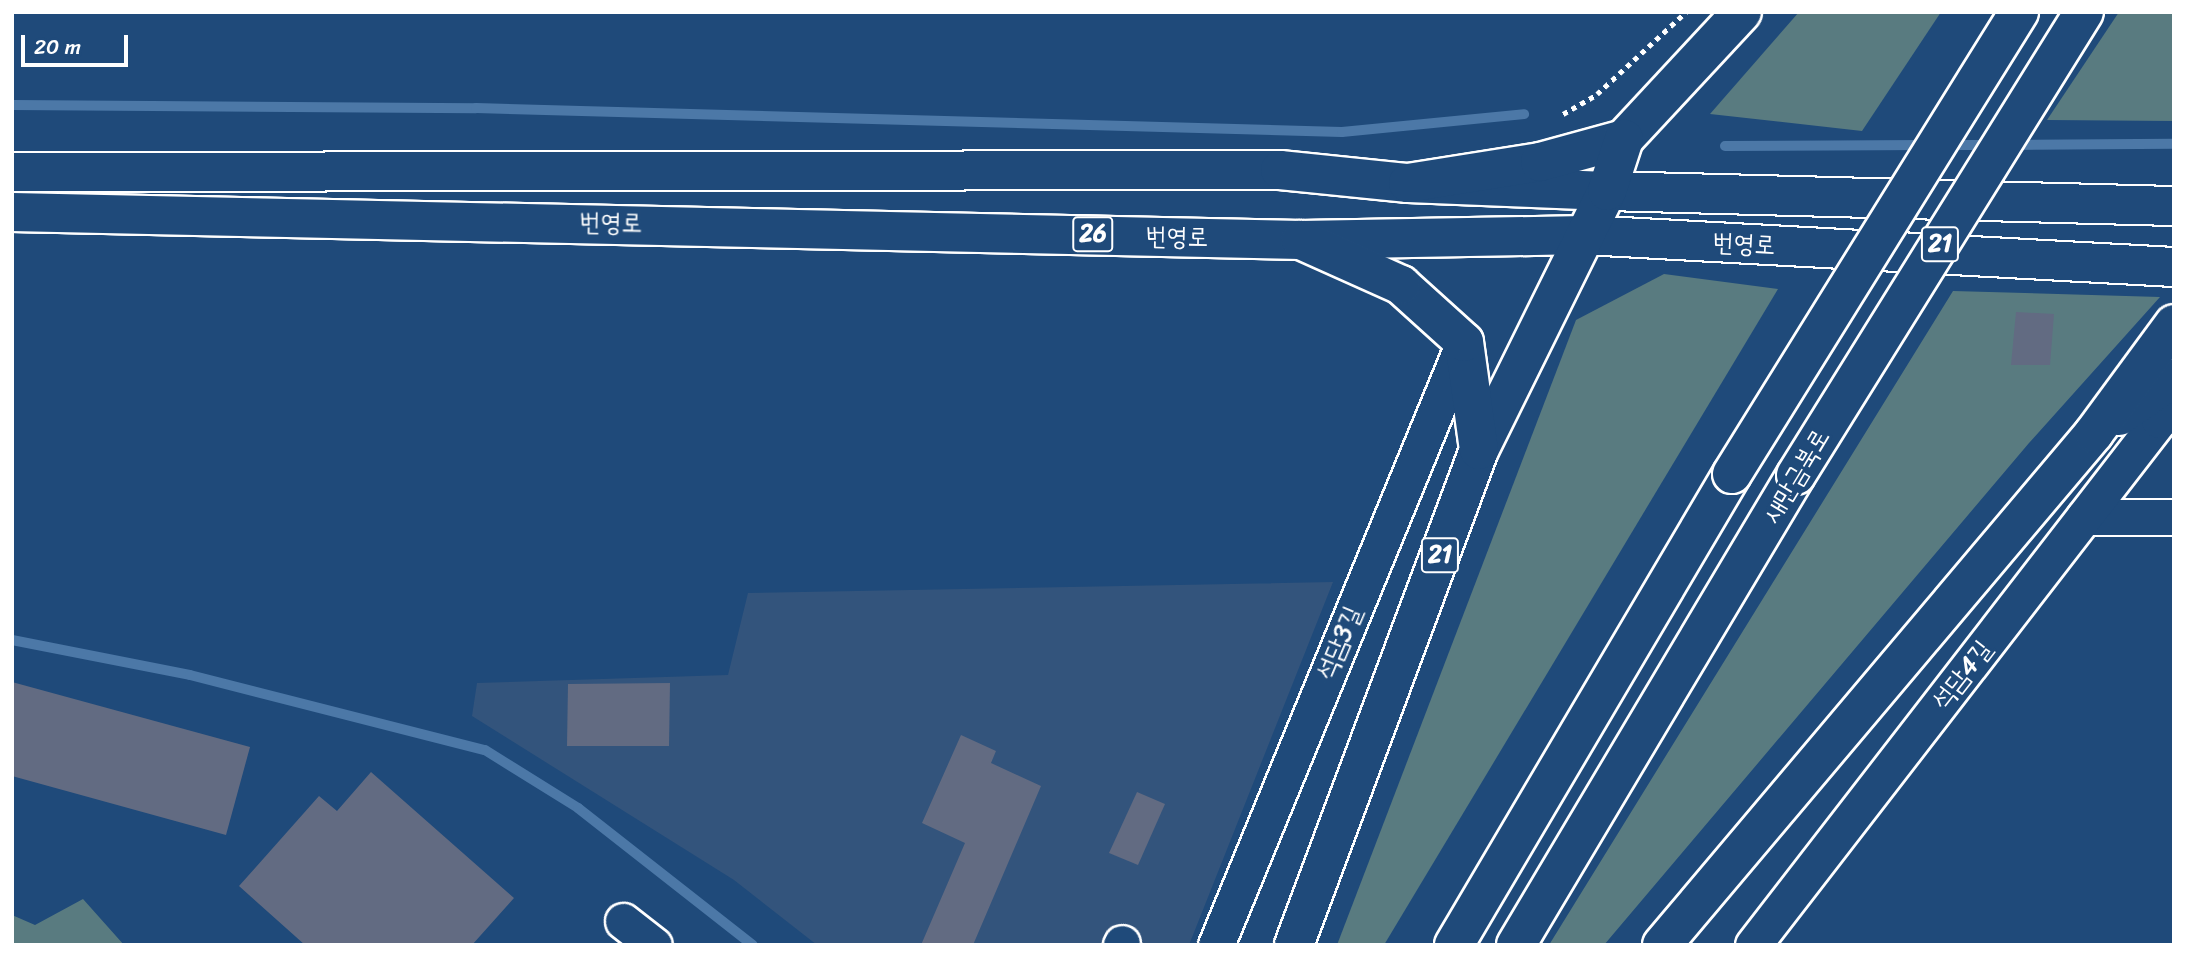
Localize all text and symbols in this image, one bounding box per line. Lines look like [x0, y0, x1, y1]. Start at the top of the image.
scale bar [24, 21, 131, 65]
text: 20 m [34, 28, 81, 66]
street label: 번영로 [579, 207, 643, 239]
road number: 26 [1072, 214, 1114, 255]
street label: 번영로 [1145, 221, 1209, 253]
road number: 21 [1921, 224, 1959, 264]
street label: 번영로 [1712, 227, 1776, 261]
street label: 새만금북로 [1756, 423, 1836, 529]
road number: 21 [1421, 534, 1459, 576]
street label: 석담3길 [1310, 601, 1368, 685]
street label: 석담4길 [1925, 634, 1999, 716]

